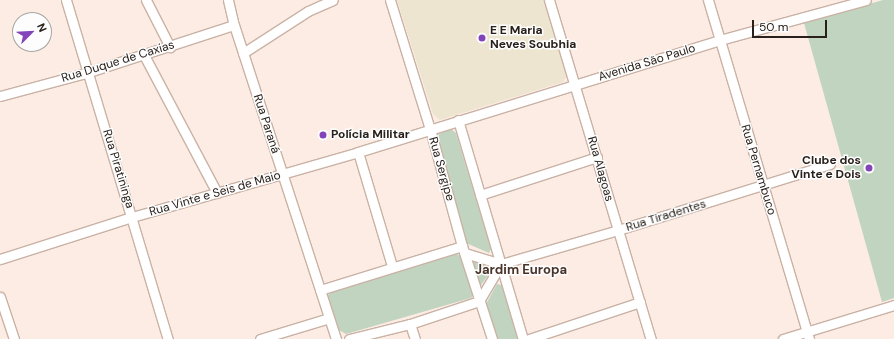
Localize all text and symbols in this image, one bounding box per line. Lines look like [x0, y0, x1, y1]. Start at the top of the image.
north arrow [12, 12, 52, 52]
scale bar [754, 12, 829, 38]
text: 50 m [759, 19, 788, 35]
text: N [34, 21, 50, 34]
place label: E E Maria Neves Soubhia [490, 24, 576, 52]
marker: E E Maria Neves Soubhia [477, 33, 487, 43]
street label: Rua Duque de Caxias [60, 38, 176, 86]
street label: Avenida São Paulo [597, 41, 697, 85]
street label: Rua Paraná [250, 93, 282, 155]
street label: Rua Pernambuco [737, 123, 779, 217]
street label: Rua Piratininga [99, 128, 137, 210]
place label: Polícia Militar [331, 128, 410, 142]
marker: Polícia Militar [318, 130, 328, 140]
street label: Rua Sergipe [425, 135, 457, 203]
street label: Rua Alagoas [584, 135, 616, 203]
place label: Clube dos Vinte e Dois [791, 154, 861, 182]
marker: Clube dos Vinte e Dois [864, 163, 874, 173]
street label: Rua Vinte e Seis de Maio [148, 168, 282, 220]
street label: Rua Tiradentes [624, 197, 708, 235]
district label: Jardim Europa [475, 262, 567, 278]

